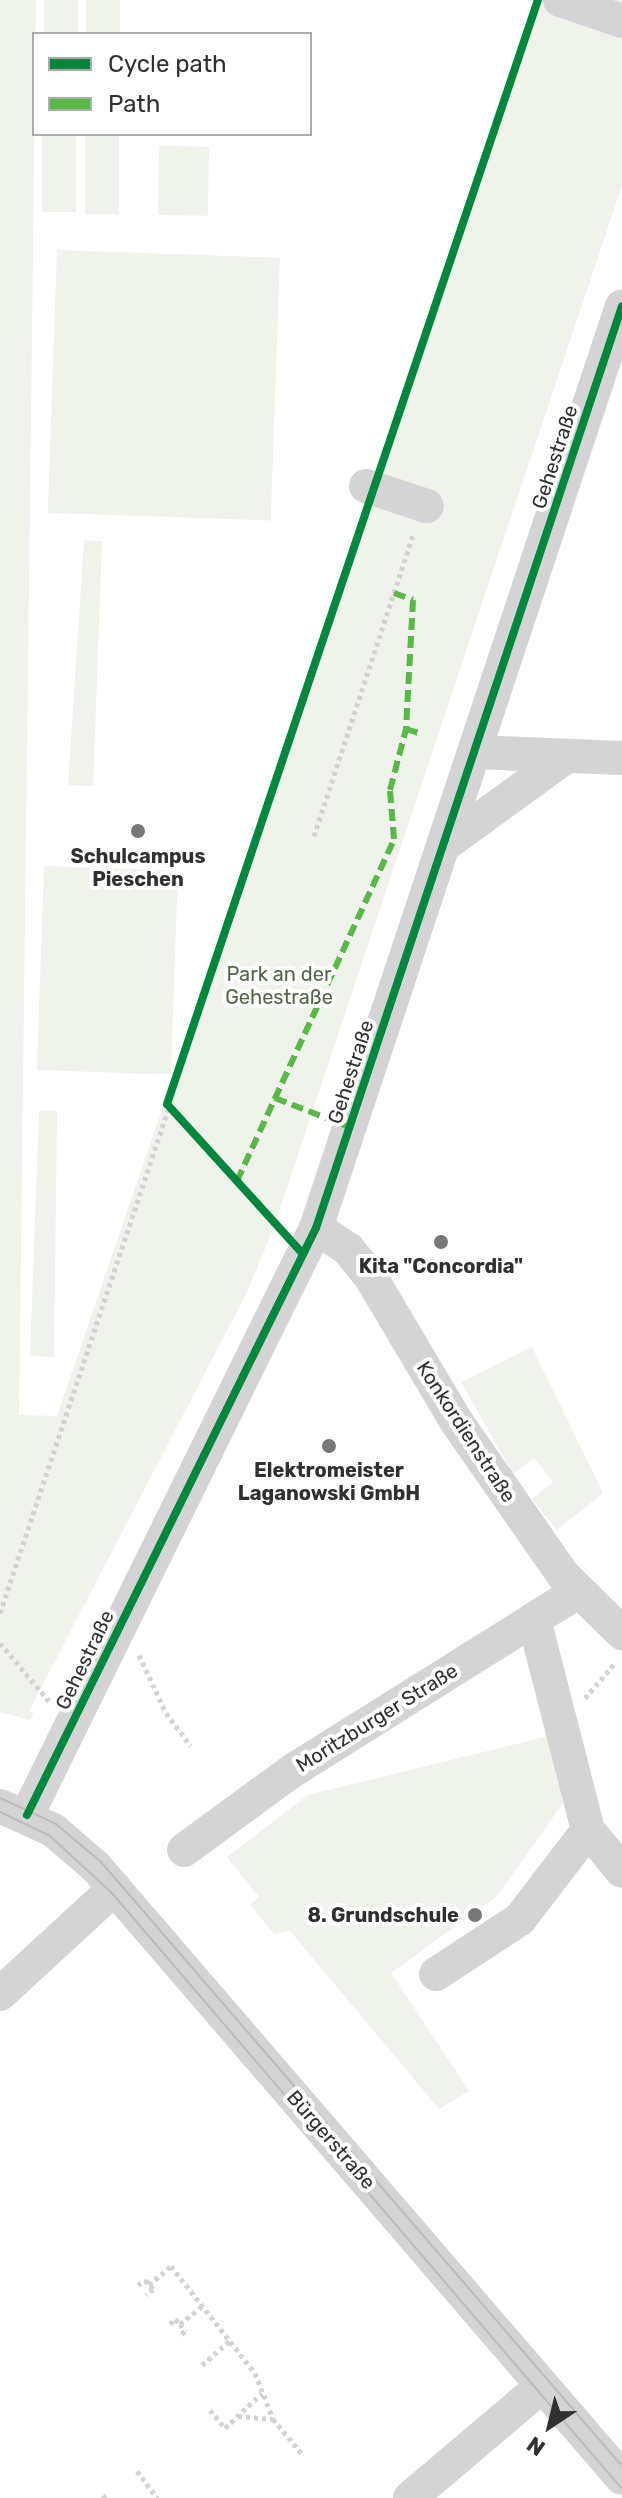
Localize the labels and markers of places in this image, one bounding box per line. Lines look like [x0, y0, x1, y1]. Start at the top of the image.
marker: Schulcampus Pieschen [129, 822, 147, 840]
place label: Schulcampus Pieschen [70, 844, 206, 891]
marker: Kita "Concordia" [432, 1233, 450, 1251]
place label: Kita "Concordia" [359, 1254, 523, 1278]
marker: Elektromeister Laganowski GmbH [320, 1437, 338, 1455]
place label: Elektromeister Laganowski GmbH [238, 1458, 420, 1505]
place label: 8. Grundschule [308, 1903, 459, 1927]
marker: 8. Grundschule [466, 1906, 484, 1924]

